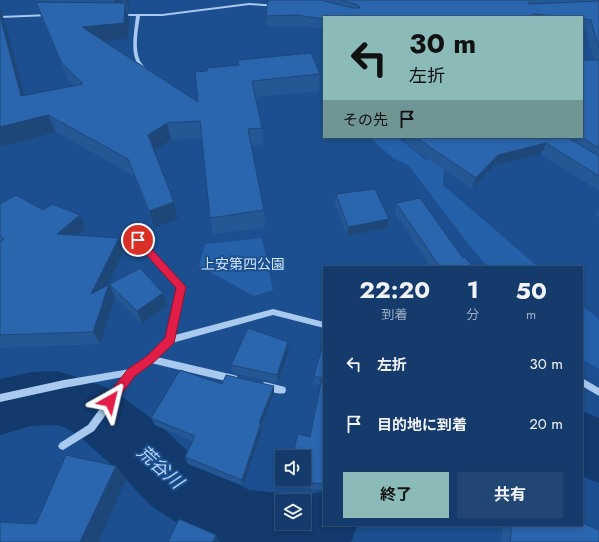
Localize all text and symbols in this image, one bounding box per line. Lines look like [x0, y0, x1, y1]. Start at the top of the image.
text: 30 m [409, 23, 476, 64]
icon: left [343, 32, 395, 84]
text: 左折 [409, 63, 445, 89]
icon: arrive [396, 108, 418, 130]
text: その先 [343, 109, 388, 131]
pin [121, 223, 155, 257]
icon: arrive [127, 229, 149, 251]
park label: 上安第四公園 [201, 254, 285, 274]
text: 22:20 [359, 272, 430, 307]
text: 1 [467, 272, 479, 307]
text: 50 [515, 273, 547, 308]
text: 到着 [382, 305, 408, 324]
text: 分 [466, 305, 479, 324]
text: m [526, 305, 536, 324]
icon: left [343, 353, 365, 375]
text: 30 m [530, 353, 563, 375]
text: 左折 [377, 354, 407, 376]
position arrow [89, 380, 131, 422]
icon: arrive [343, 413, 365, 435]
text: 20 m [529, 413, 563, 435]
text: 目的地に到着 [377, 414, 467, 436]
water label: 荒谷川 [131, 439, 190, 496]
map controls [275, 450, 311, 530]
button: sound [275, 450, 311, 486]
button: 終了 [343, 472, 449, 518]
button: 共有 [457, 472, 563, 518]
button: layers [275, 494, 311, 530]

